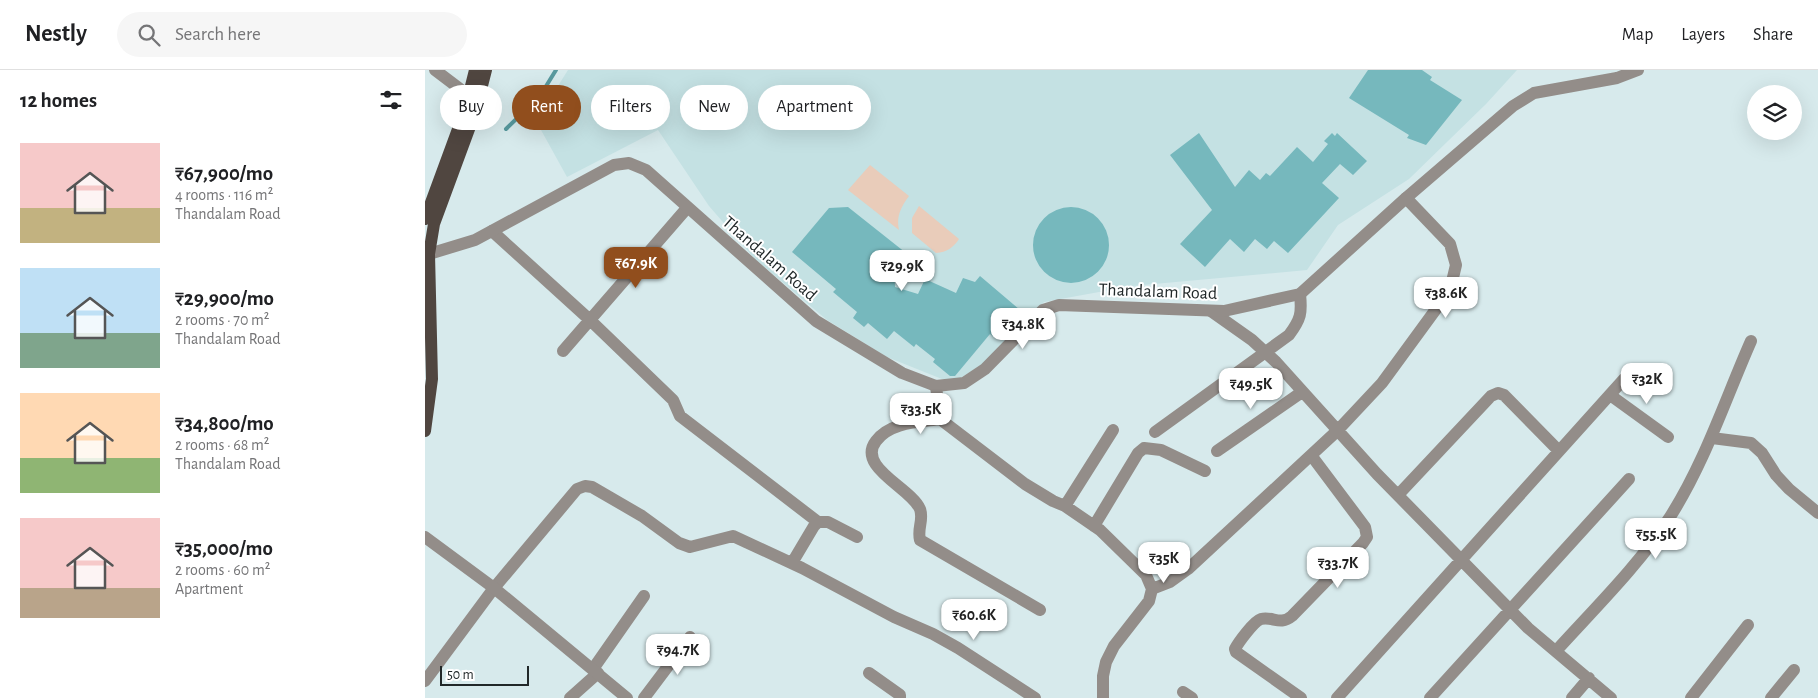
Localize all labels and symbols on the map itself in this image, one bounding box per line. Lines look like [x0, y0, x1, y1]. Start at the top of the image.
street label: Thandalam Road [719, 213, 820, 305]
pin: ₹67.9K [595, 246, 677, 289]
pin: ₹29.9K [861, 250, 943, 292]
pin: ₹38.6K [1405, 276, 1487, 319]
street label: Thandalam Road [1098, 281, 1218, 303]
pin: ₹34.8K [982, 308, 1064, 350]
pin: ₹32K [1617, 362, 1677, 405]
pin: ₹49.5K [1210, 368, 1292, 410]
pin: ₹33.5K [880, 392, 962, 435]
pin: ₹55.5K [1615, 518, 1697, 560]
pin: ₹35K [1134, 542, 1194, 584]
pin: ₹33.7K [1297, 546, 1379, 589]
pin: ₹60.6K [933, 598, 1015, 641]
pin: ₹94.7K [637, 634, 719, 676]
scale bar [440, 663, 529, 686]

